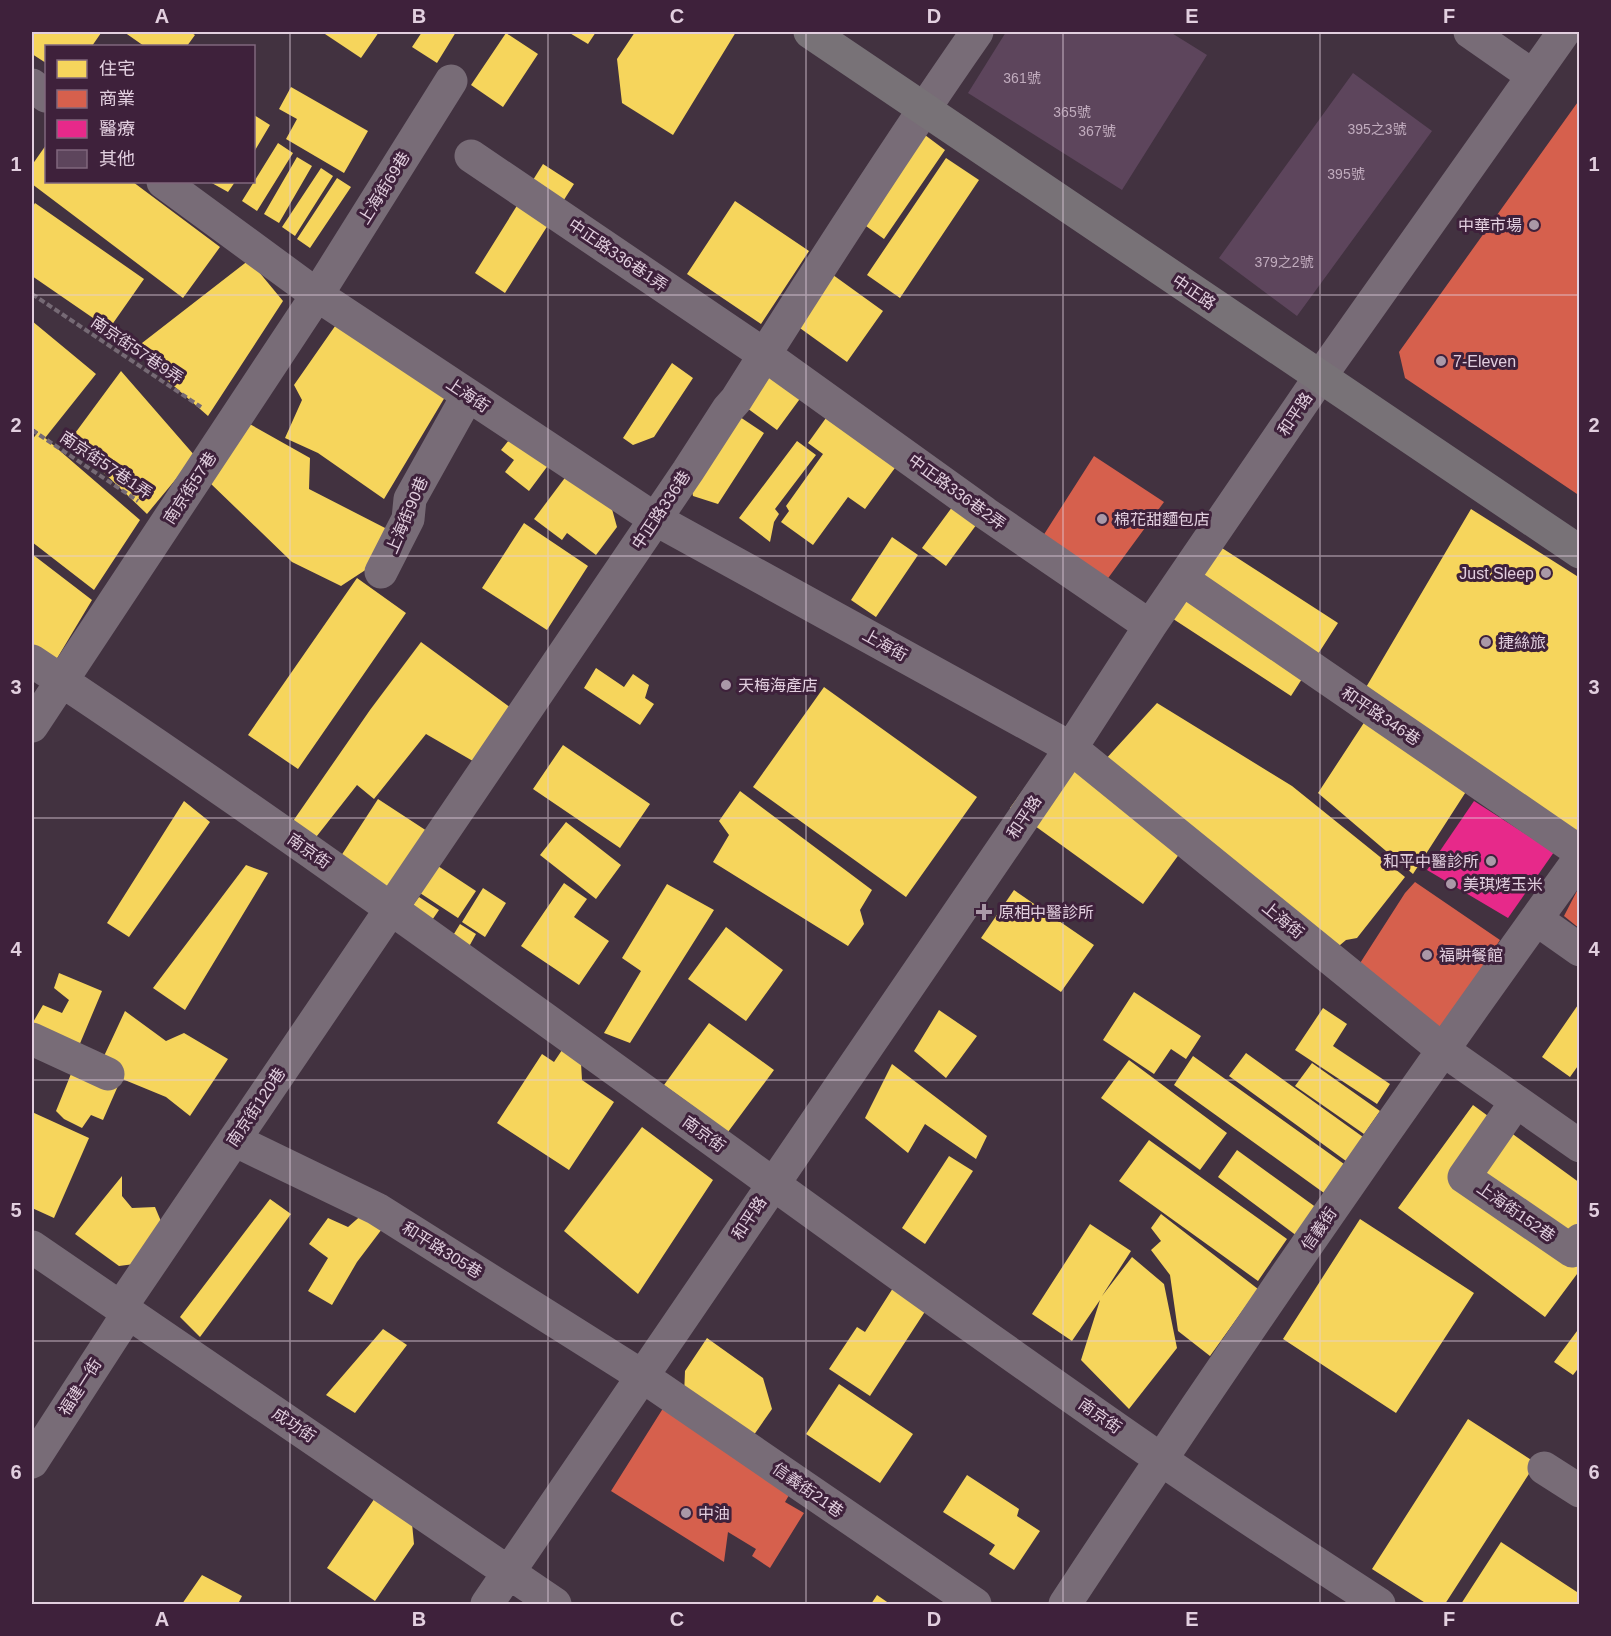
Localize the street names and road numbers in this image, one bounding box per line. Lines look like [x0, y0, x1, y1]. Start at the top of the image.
street label: 上海街69巷 [355, 149, 413, 227]
street label: 中正路336巷1弄 [565, 216, 671, 294]
street label: 中正路 [1169, 272, 1219, 312]
street label: 南京街57巷9弄 [88, 313, 186, 387]
street label: 上海街 [443, 375, 493, 415]
street label: 和平路 [1275, 389, 1315, 439]
street label: 南京街57巷1弄 [57, 428, 155, 502]
street label: 南京街57巷 [161, 449, 219, 527]
street label: 中正路336巷2弄 [905, 451, 1009, 533]
street label: 中正路336巷 [629, 468, 693, 552]
street label: 上海街90巷 [383, 474, 431, 556]
street label: 上海街 [860, 626, 910, 664]
street label: 和平路346巷 [1339, 684, 1423, 748]
street label: 和平路 [1004, 792, 1044, 842]
street label: 南京街 [284, 830, 334, 872]
street label: 上海街 [1259, 898, 1307, 942]
street label: 南京街120巷 [224, 1065, 288, 1149]
street label: 南京街 [680, 1113, 728, 1155]
street label: 上海街152巷 [1474, 1179, 1558, 1245]
street label: 和平路 [729, 1193, 769, 1243]
street label: 信義街 [1298, 1204, 1340, 1254]
street label: 和平路305巷 [399, 1219, 485, 1281]
street label: 福建一街 [55, 1356, 105, 1418]
street label: 南京街 [1075, 1395, 1125, 1437]
street label: 成功街 [269, 1405, 319, 1445]
street label: 信義街21巷 [770, 1460, 846, 1520]

